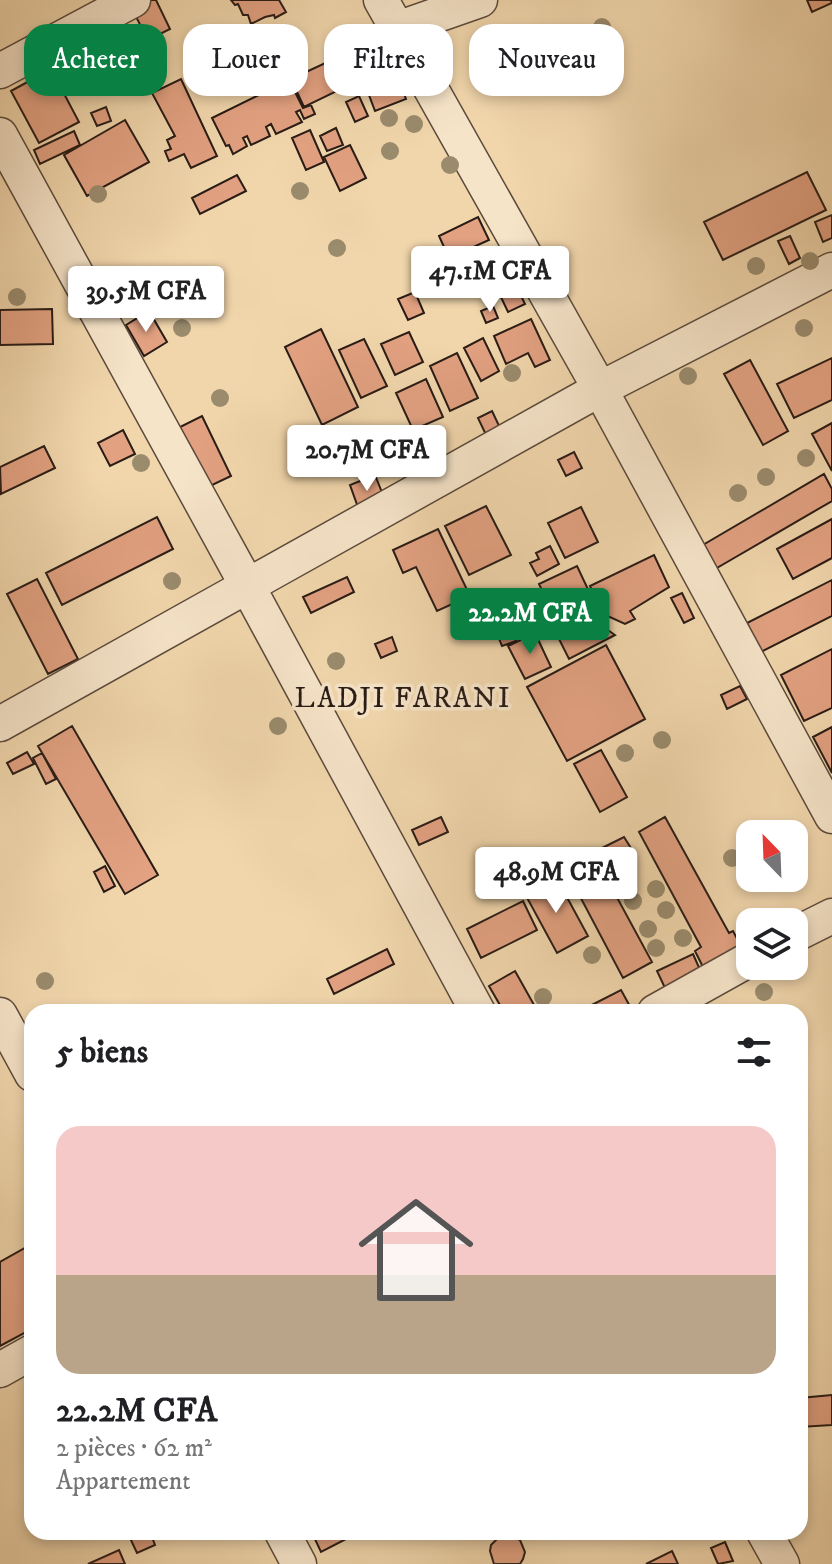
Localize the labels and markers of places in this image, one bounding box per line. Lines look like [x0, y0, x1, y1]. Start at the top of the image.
pin: 47.1M CFA [398, 246, 582, 314]
pin: 39.5M CFA [54, 266, 238, 334]
pin: 20.7M CFA [275, 425, 459, 493]
pin: 22.2M CFA [438, 588, 622, 656]
pin: 48.9M CFA [464, 847, 648, 915]

